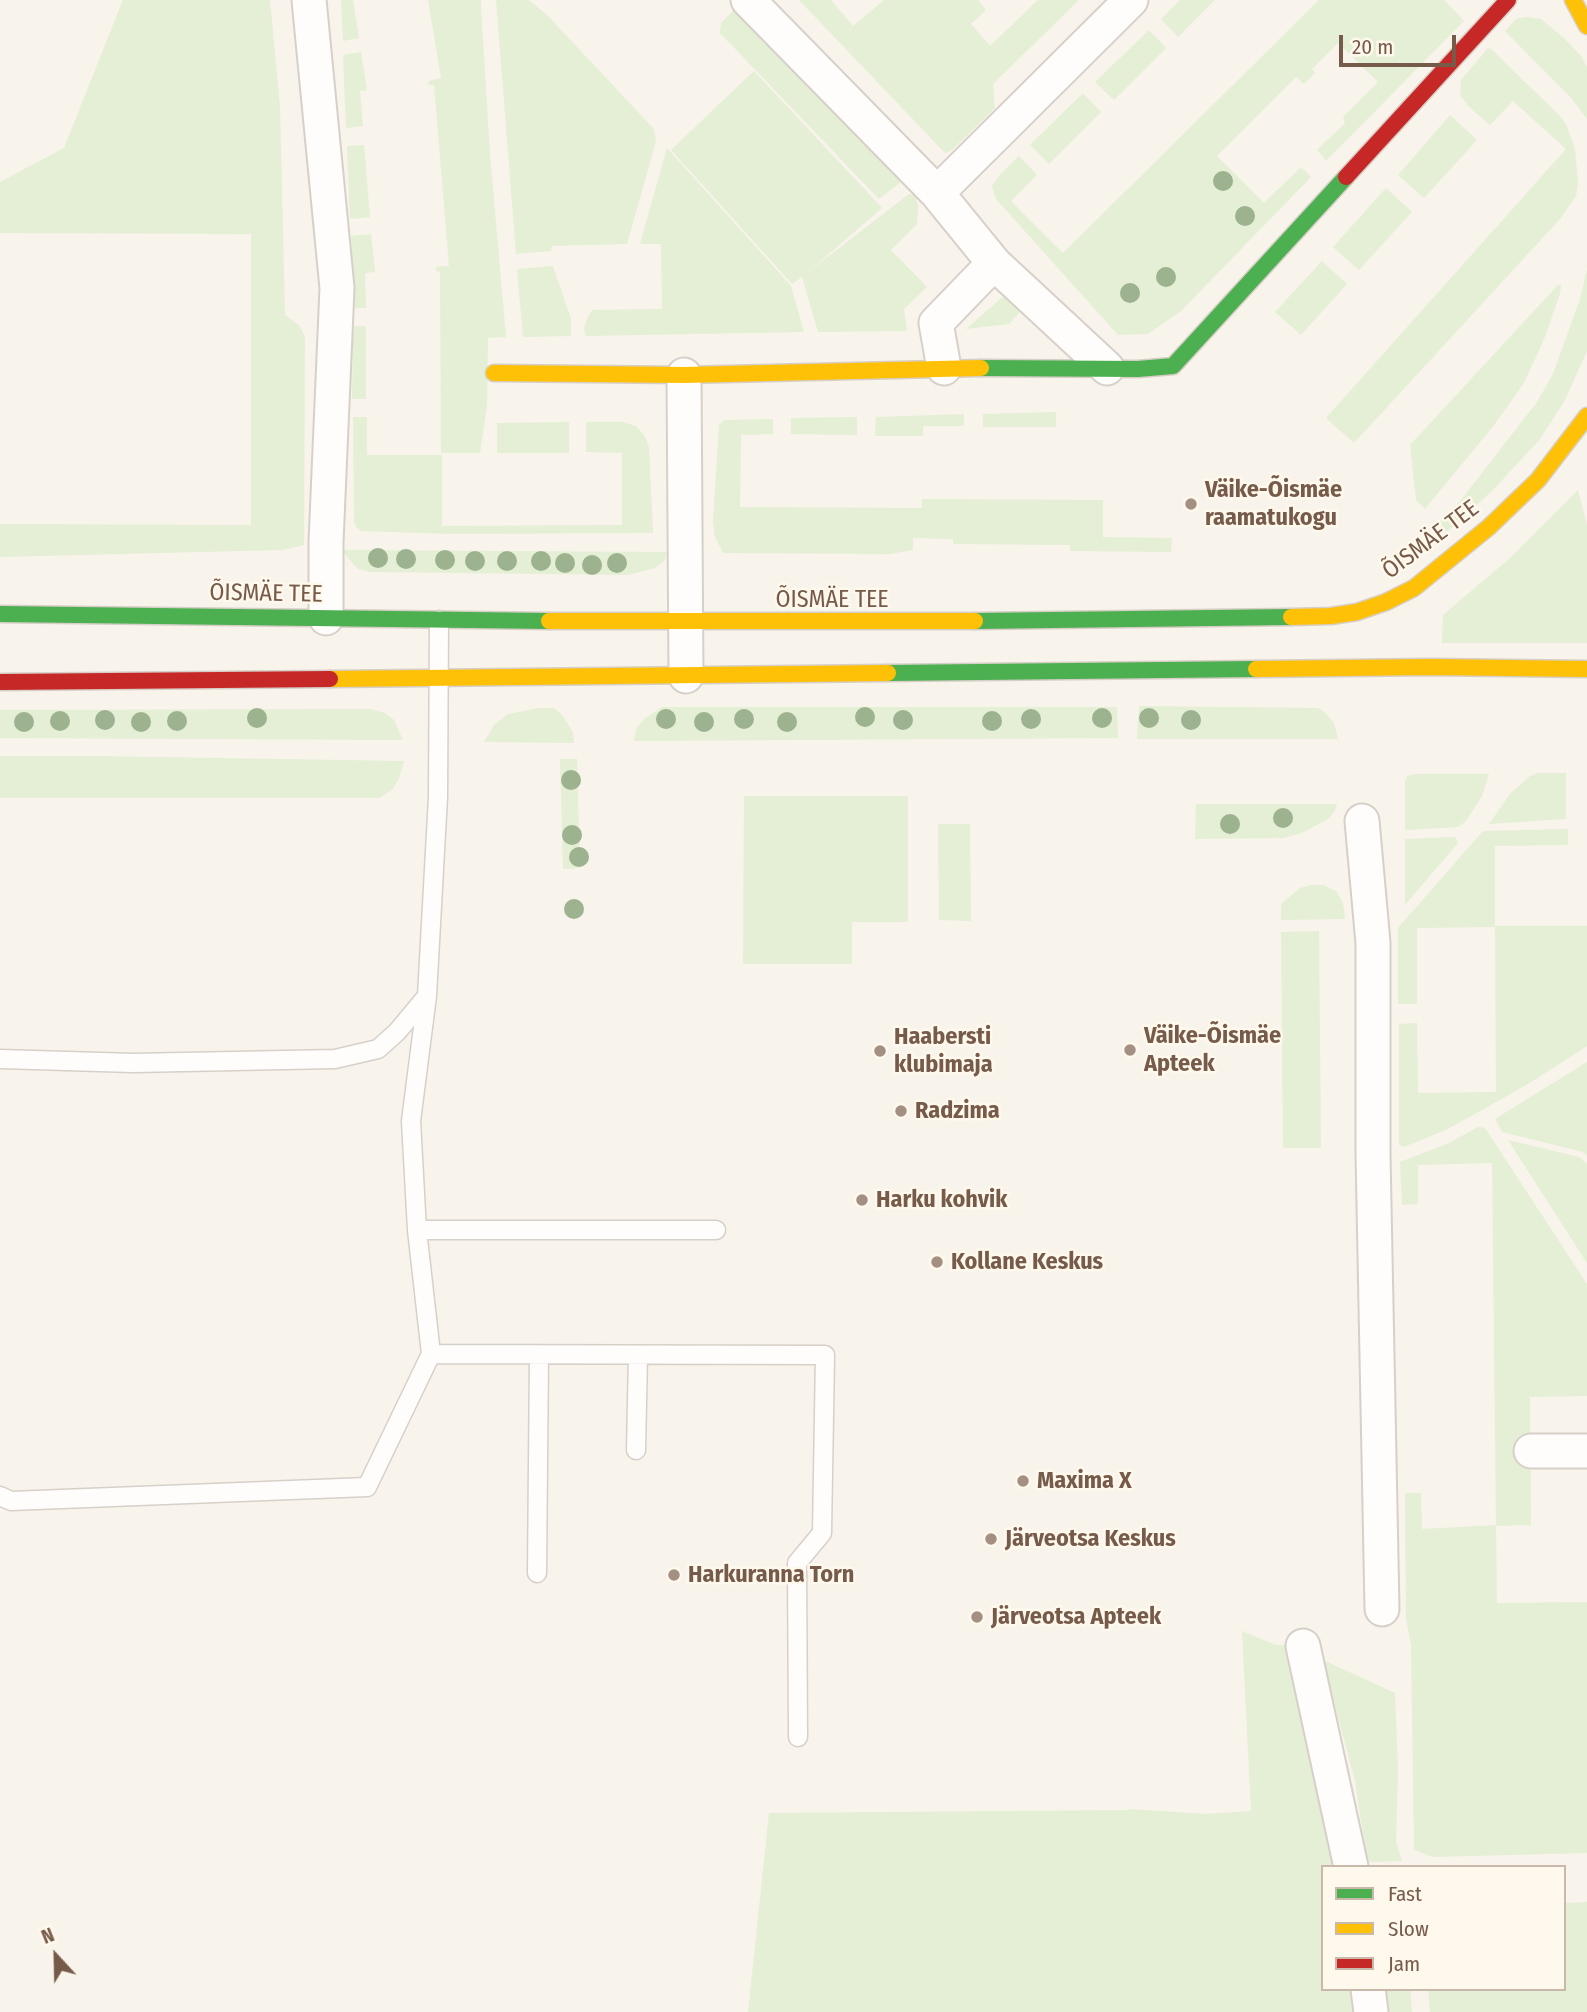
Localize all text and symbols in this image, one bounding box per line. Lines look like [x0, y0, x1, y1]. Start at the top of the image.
scale bar [1342, 21, 1459, 65]
text: 20 m [1352, 34, 1393, 60]
place label: Väike-Õismäe raamatukogu [1205, 476, 1342, 532]
street label: ÕISMÄE TEE [1377, 494, 1485, 586]
marker: Väike-Õismäe raamatukogu [1183, 496, 1199, 512]
street label: ÕISMÄE TEE [209, 579, 323, 609]
street label: ÕISMÄE TEE [775, 586, 889, 614]
place label: Väike-Õismäe Apteek [1144, 1022, 1281, 1078]
place label: Haabersti klubimaja [894, 1023, 993, 1079]
marker: Väike-Õismäe Apteek [1122, 1042, 1138, 1058]
marker: Haabersti klubimaja [872, 1043, 888, 1059]
place label: Radzima [915, 1097, 1000, 1125]
marker: Radzima [893, 1103, 909, 1119]
place label: Harku kohvik [876, 1186, 1007, 1214]
marker: Harku kohvik [854, 1192, 870, 1208]
place label: Kollane Keskus [951, 1248, 1103, 1276]
marker: Kollane Keskus [929, 1254, 945, 1270]
place label: Maxima X [1037, 1467, 1132, 1495]
marker: Maxima X [1015, 1473, 1031, 1489]
place label: Järveotsa Keskus [1005, 1525, 1176, 1553]
marker: Järveotsa Keskus [983, 1531, 999, 1547]
place label: Harkuranna Torn [688, 1561, 854, 1589]
marker: Harkuranna Torn [666, 1567, 682, 1583]
place label: Järveotsa Apteek [991, 1603, 1161, 1631]
marker: Järveotsa Apteek [969, 1609, 985, 1625]
legend [1321, 1865, 1566, 1991]
text: Fast [1388, 1881, 1422, 1907]
text: Slow [1388, 1916, 1429, 1942]
north arrow [21, 1921, 91, 1991]
text: N [38, 1923, 58, 1949]
text: Jam [1388, 1951, 1420, 1977]

